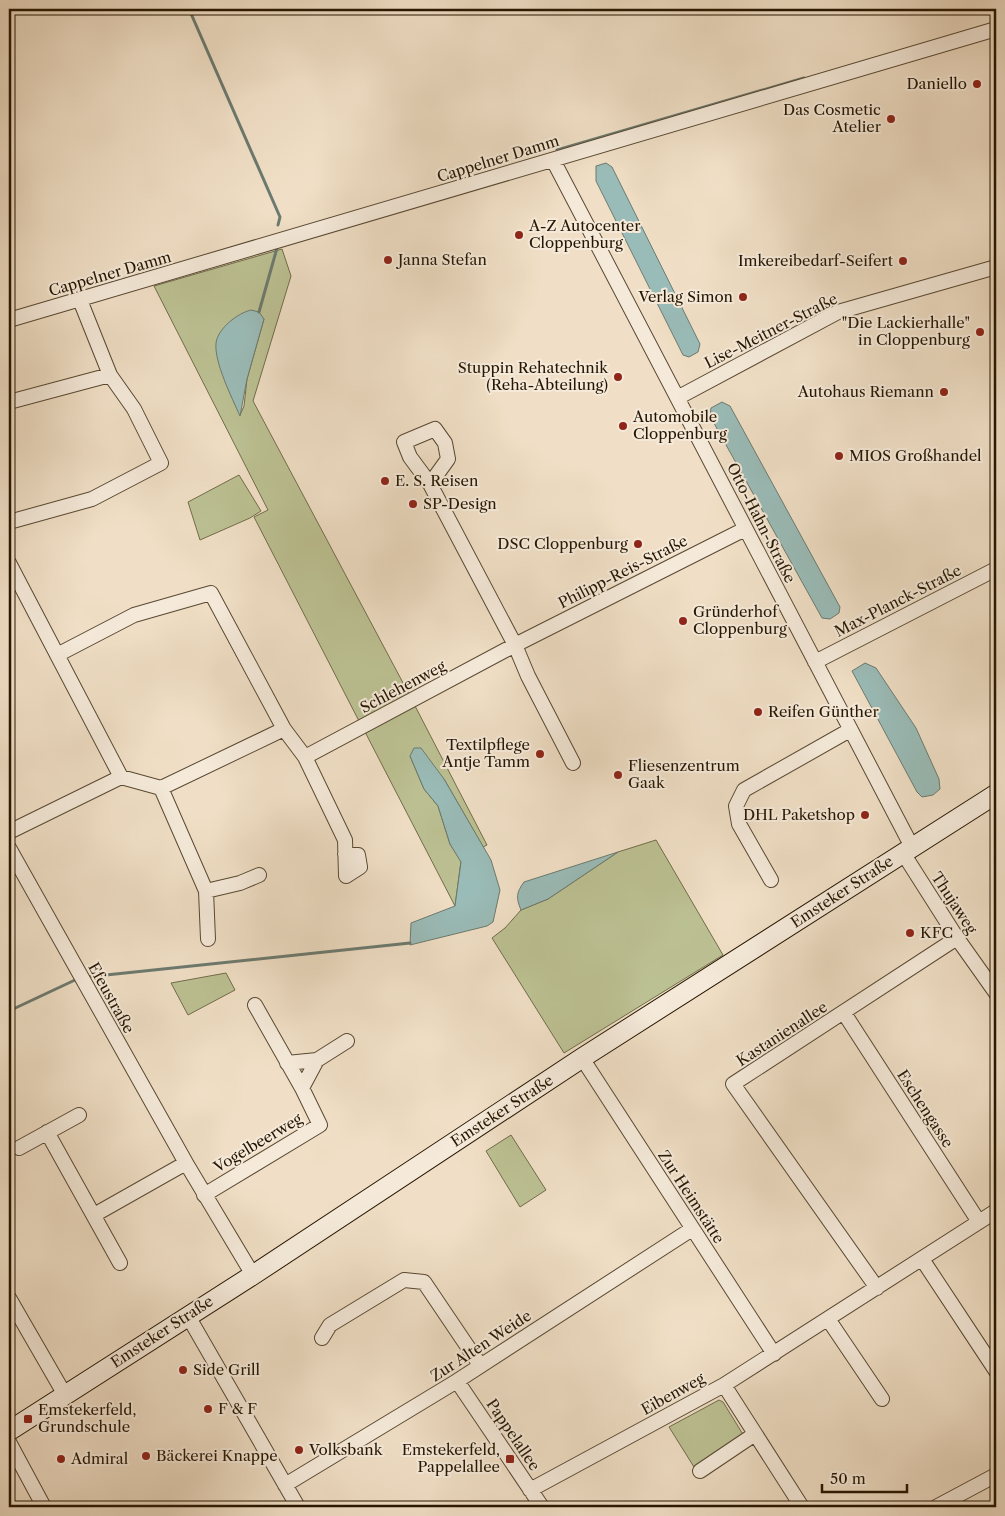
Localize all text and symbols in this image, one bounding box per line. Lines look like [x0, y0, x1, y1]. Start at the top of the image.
place label: Daniello [906, 74, 967, 93]
marker: Daniello [971, 78, 983, 90]
place label: Das Cosmetic Atelier [783, 100, 882, 136]
marker: Das Cosmetic Atelier [885, 113, 897, 125]
street label: Cappelner Damm [435, 131, 561, 186]
place label: A-Z Autocenter Cloppenburg [528, 216, 641, 252]
marker: A-Z Autocenter Cloppenburg [513, 229, 525, 241]
street label: Cappelner Damm [46, 247, 173, 300]
place label: Janna Stefan [396, 250, 487, 269]
place label: Imkereibedarf-Seifert [738, 251, 894, 270]
marker: Janna Stefan [382, 254, 394, 266]
marker: Imkereibedarf-Seifert [897, 255, 909, 267]
place label: Verlag Simon [637, 287, 734, 306]
street label: Lise-Meitner-Straße [701, 289, 840, 372]
marker: Verlag Simon [737, 291, 749, 303]
place label: "Die Lackierhalle" in Cloppenburg [842, 313, 970, 349]
marker: "Die Lackierhalle" in Cloppenburg [974, 326, 986, 338]
place label: Stuppin Rehatechnik (Reha-Abteilung) [458, 358, 609, 394]
marker: Stuppin Rehatechnik (Reha-Abteilung) [612, 371, 624, 383]
place label: Autohaus Riemann [797, 382, 935, 401]
marker: Autohaus Riemann [938, 386, 950, 398]
place label: Automobile Cloppenburg [632, 407, 727, 443]
marker: Automobile Cloppenburg [617, 420, 629, 432]
place label: MIOS Großhandel [849, 446, 982, 465]
marker: MIOS Großhandel [833, 450, 845, 462]
street label: Otto-Hahn-Straße [723, 459, 800, 586]
place label: E. S. Reisen [395, 471, 479, 490]
marker: E. S. Reisen [379, 475, 391, 487]
place label: SP-Design [423, 494, 497, 513]
marker: SP-Design [407, 498, 419, 510]
street label: Philipp-Reis-Straße [555, 531, 691, 612]
place label: DSC Cloppenburg [497, 534, 628, 553]
marker: DSC Cloppenburg [632, 538, 644, 550]
street label: Max-Planck-Straße [831, 560, 964, 641]
place label: Gründerhof Cloppenburg [693, 602, 787, 638]
marker: Gründerhof Cloppenburg [677, 615, 689, 627]
street label: Schlehenweg [357, 656, 449, 717]
place label: Reifen Günther [768, 702, 879, 721]
marker: Reifen Günther [752, 706, 764, 718]
place label: Textilpflege Antje Tamm [441, 735, 530, 771]
marker: Textilpflege Antje Tamm [534, 748, 546, 760]
place label: Fliesenzentrum Gaak [628, 756, 740, 792]
marker: Fliesenzentrum Gaak [612, 769, 624, 781]
place label: DHL Paketshop [743, 805, 855, 824]
marker: DHL Paketshop [859, 809, 871, 821]
street label: Emsteker Straße [787, 851, 896, 932]
street label: Thujaweg [927, 868, 981, 937]
place label: KFC [920, 923, 953, 942]
marker: KFC [904, 927, 916, 939]
street label: Efeustraße [84, 959, 139, 1036]
street label: Kastanienallee [733, 997, 831, 1070]
street label: Eschengasse [893, 1066, 958, 1151]
street label: Emsteker Straße [447, 1070, 556, 1151]
street label: Vogelbeerweg [209, 1109, 306, 1177]
street label: Zur Heimstätte [654, 1147, 729, 1247]
street label: Emsteker Straße [107, 1291, 216, 1372]
street label: Zur Alten Weide [427, 1306, 535, 1385]
place label: Side Grill [193, 1360, 261, 1379]
marker: Side Grill [177, 1364, 189, 1376]
street label: Eibenweg [638, 1368, 708, 1419]
street label: Pappelallee [482, 1395, 544, 1474]
place label: F & F [218, 1399, 257, 1418]
place label: Emstekerfeld, Grundschule [38, 1400, 136, 1436]
marker: F & F [202, 1403, 214, 1415]
marker: Emstekerfeld, Grundschule [22, 1413, 34, 1425]
place label: Volksbank [308, 1440, 384, 1459]
place label: Emstekerfeld, Pappelallee [402, 1440, 500, 1476]
marker: Volksbank [293, 1444, 305, 1456]
place label: Bäckerei Knappe [156, 1446, 278, 1465]
place label: Admiral [70, 1449, 129, 1468]
marker: Bäckerei Knappe [140, 1450, 152, 1462]
marker: Admiral [55, 1453, 67, 1465]
marker: Emstekerfeld, Pappelallee [504, 1453, 516, 1465]
scale bar [822, 1461, 908, 1493]
text: 50 m [830, 1469, 866, 1488]

